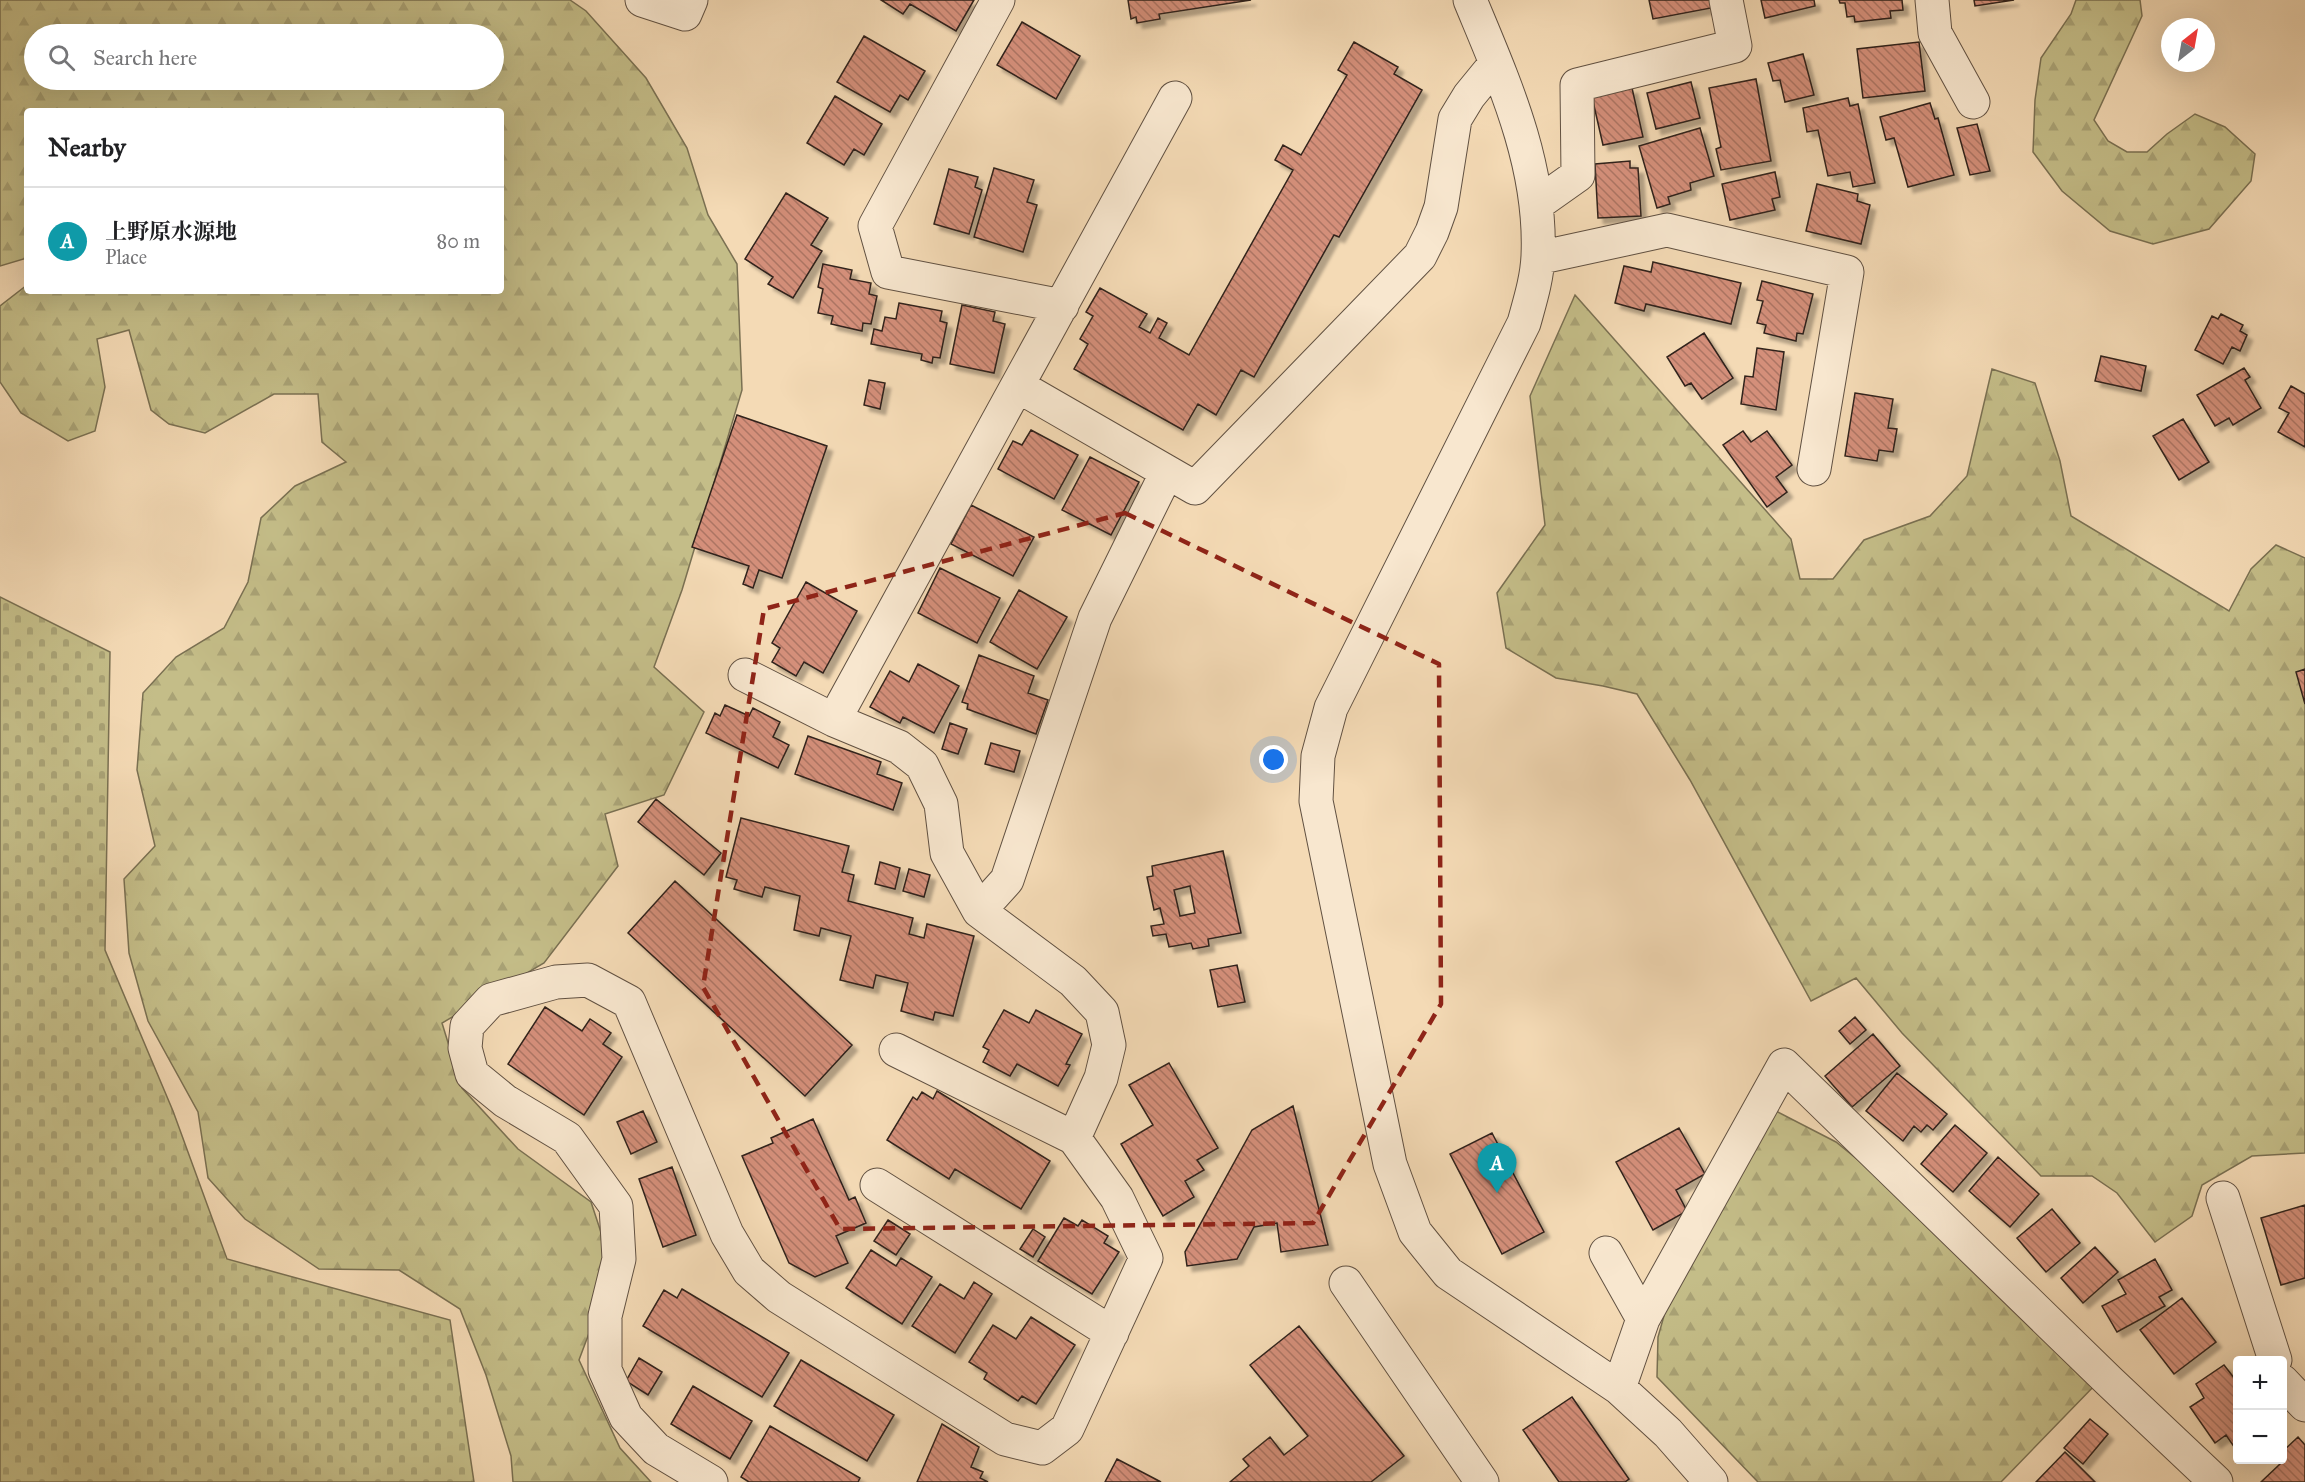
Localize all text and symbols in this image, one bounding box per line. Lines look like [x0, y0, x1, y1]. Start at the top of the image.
north arrow [2161, 18, 2215, 72]
search box [24, 24, 504, 90]
icon: search [45, 41, 78, 74]
text: Search here [93, 44, 197, 71]
text: Nearby [48, 131, 126, 163]
text: 上野原水源地 [105, 218, 237, 245]
text: A [61, 229, 74, 253]
text: 80 m [437, 229, 480, 253]
text: Place [105, 245, 147, 269]
your location [1259, 745, 1288, 774]
pin: A [1478, 1144, 1516, 1193]
map controls [2233, 1356, 2287, 1464]
button: + [2233, 1356, 2287, 1410]
button: − [2233, 1410, 2287, 1464]

